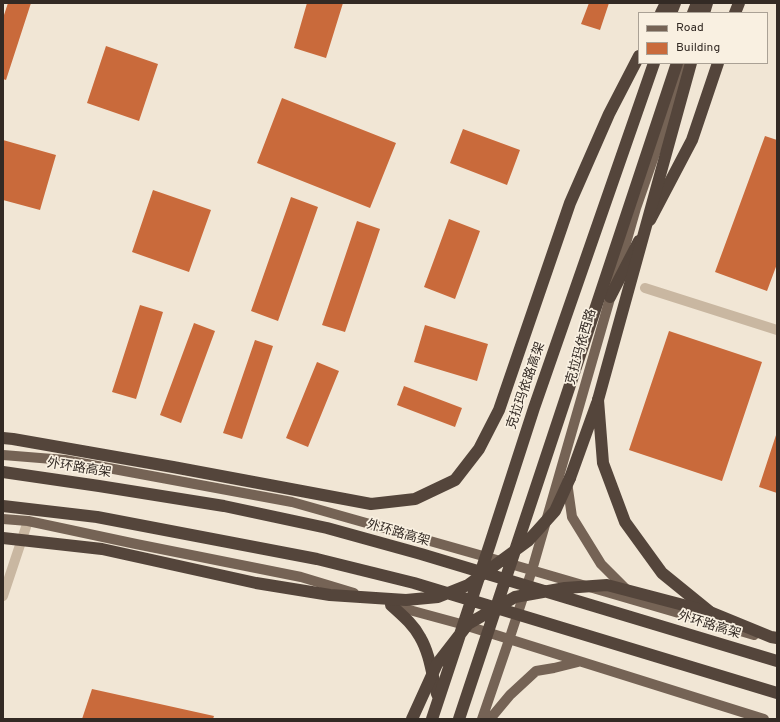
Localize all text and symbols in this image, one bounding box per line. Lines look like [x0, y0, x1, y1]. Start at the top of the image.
legend [638, 12, 768, 64]
text: Road [676, 20, 704, 36]
text: Building [676, 40, 720, 56]
street label: 克拉玛依西路 [564, 307, 600, 387]
street label: 克拉玛依路高架 [505, 340, 549, 432]
street label: 外环路高架 [46, 456, 112, 482]
street label: 外环路高架 [365, 518, 431, 550]
street label: 外环路高架 [676, 609, 742, 643]

